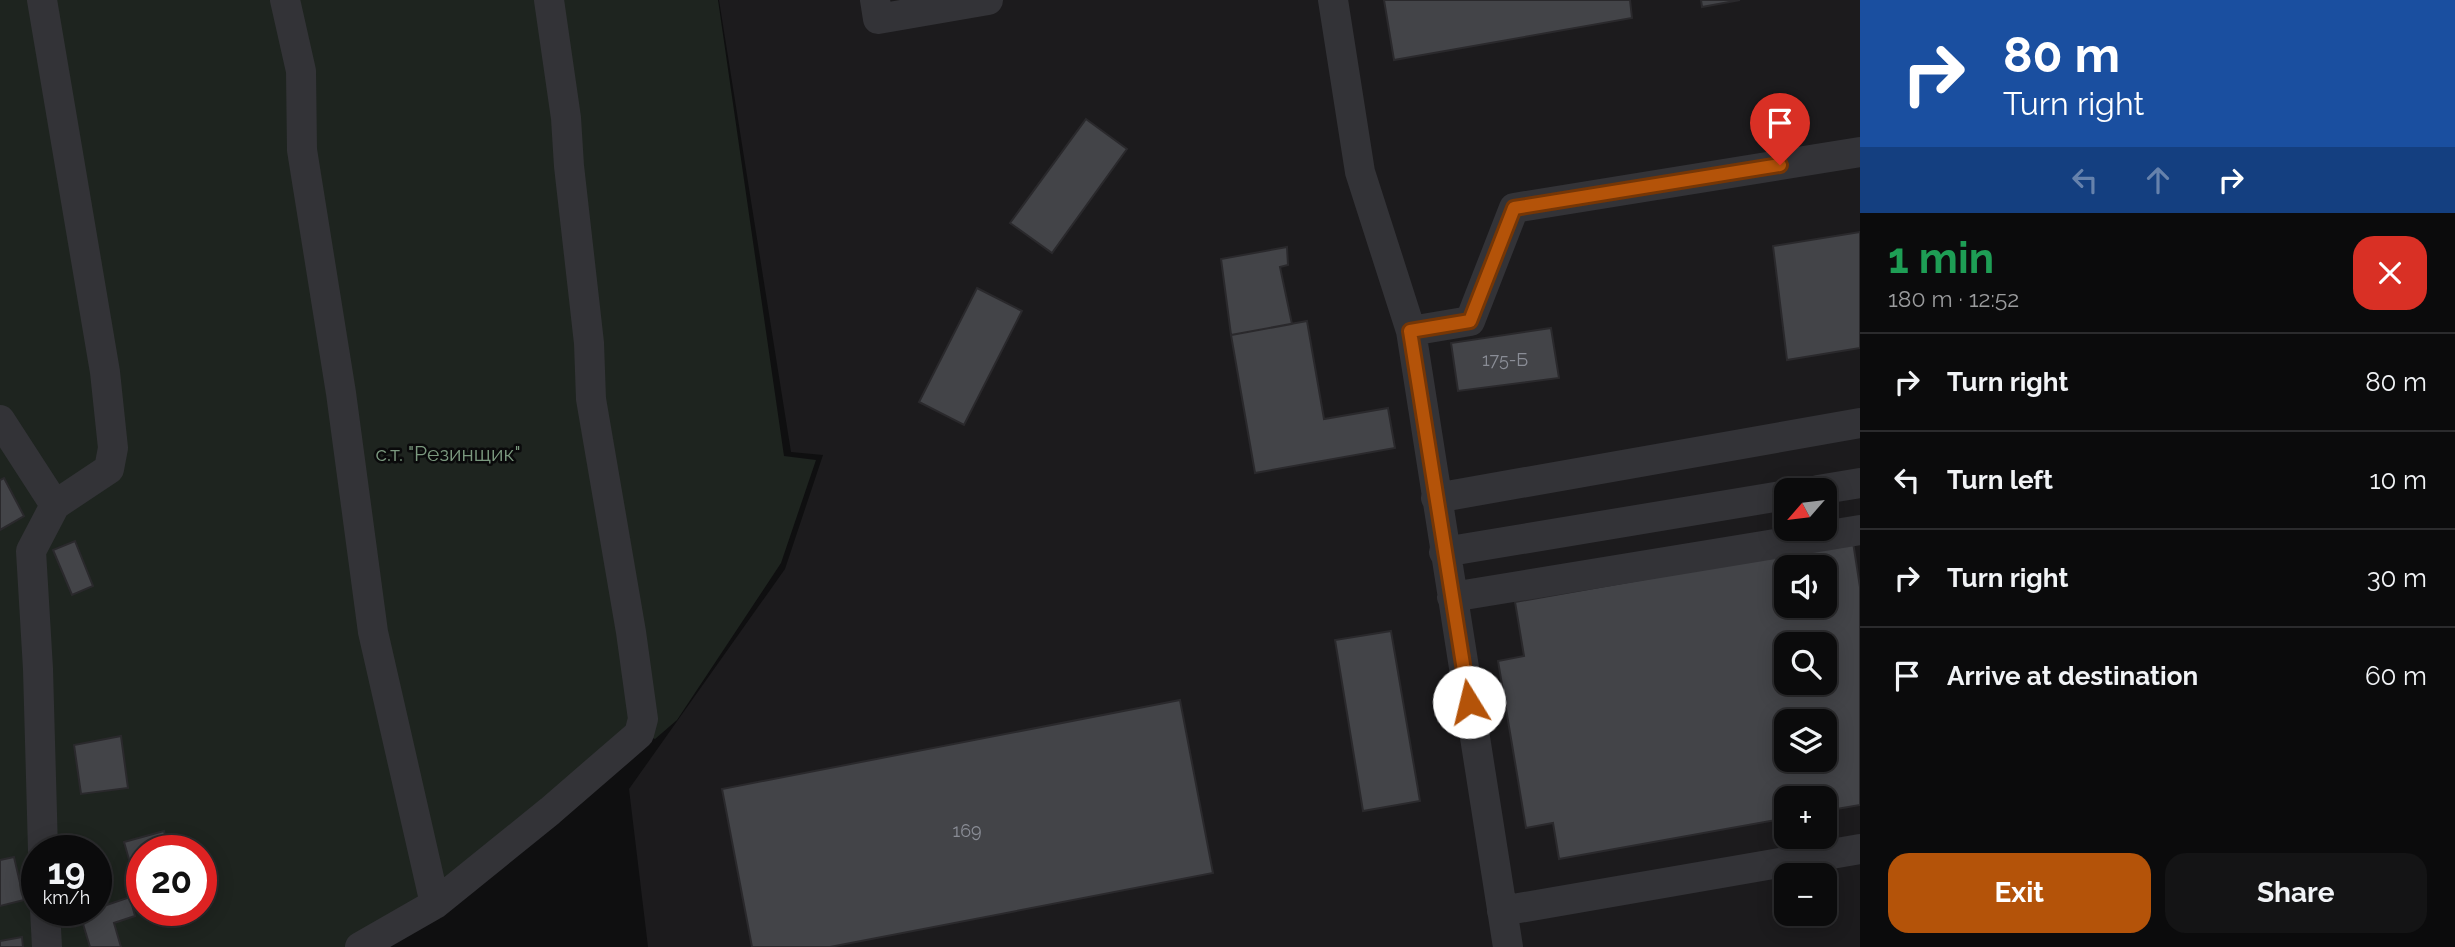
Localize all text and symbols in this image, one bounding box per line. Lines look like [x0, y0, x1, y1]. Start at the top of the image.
text: 80 m [2003, 26, 2120, 83]
icon: right [1888, 28, 1979, 119]
text: Turn right [2003, 85, 2144, 122]
pin [1750, 93, 1810, 165]
icon: arrive [1761, 104, 1799, 142]
icon: left [2066, 161, 2104, 199]
icon: ahead [2139, 161, 2177, 199]
icon: right [2212, 161, 2250, 199]
text: 1 min [1888, 234, 1994, 283]
button: close [2353, 236, 2427, 310]
text: 180 m · 12:52 [1888, 285, 2019, 312]
house number: 175-Б [1482, 349, 1528, 370]
icon: right [1888, 363, 1926, 401]
text: Turn right [1947, 367, 2068, 397]
text: 80 m [2365, 367, 2427, 397]
park label: с.т. "Резинщик" [375, 441, 521, 466]
icon: left [1888, 461, 1926, 499]
text: Turn left [1947, 465, 2053, 495]
text: 10 m [2369, 465, 2427, 495]
north arrow [1774, 478, 1838, 541]
map controls [1774, 478, 1837, 926]
button: sound [1774, 555, 1837, 618]
icon: right [1888, 559, 1926, 597]
text: Turn right [1947, 563, 2068, 593]
text: 30 m [2367, 563, 2427, 593]
button: search [1774, 632, 1837, 695]
icon: arrive [1888, 657, 1926, 695]
text: Arrive at destination [1947, 661, 2198, 691]
text: 60 m [2365, 661, 2427, 691]
position arrow [1432, 665, 1506, 739]
button: layers [1774, 709, 1837, 772]
button: + [1774, 786, 1837, 849]
house number: 169 [952, 820, 982, 841]
speed limit sign: 20 [126, 835, 217, 926]
text: 19 [48, 851, 85, 892]
button: Exit [1888, 853, 2151, 933]
button: Share [2165, 853, 2427, 933]
button: − [1774, 863, 1837, 926]
text: km/h [43, 887, 90, 908]

